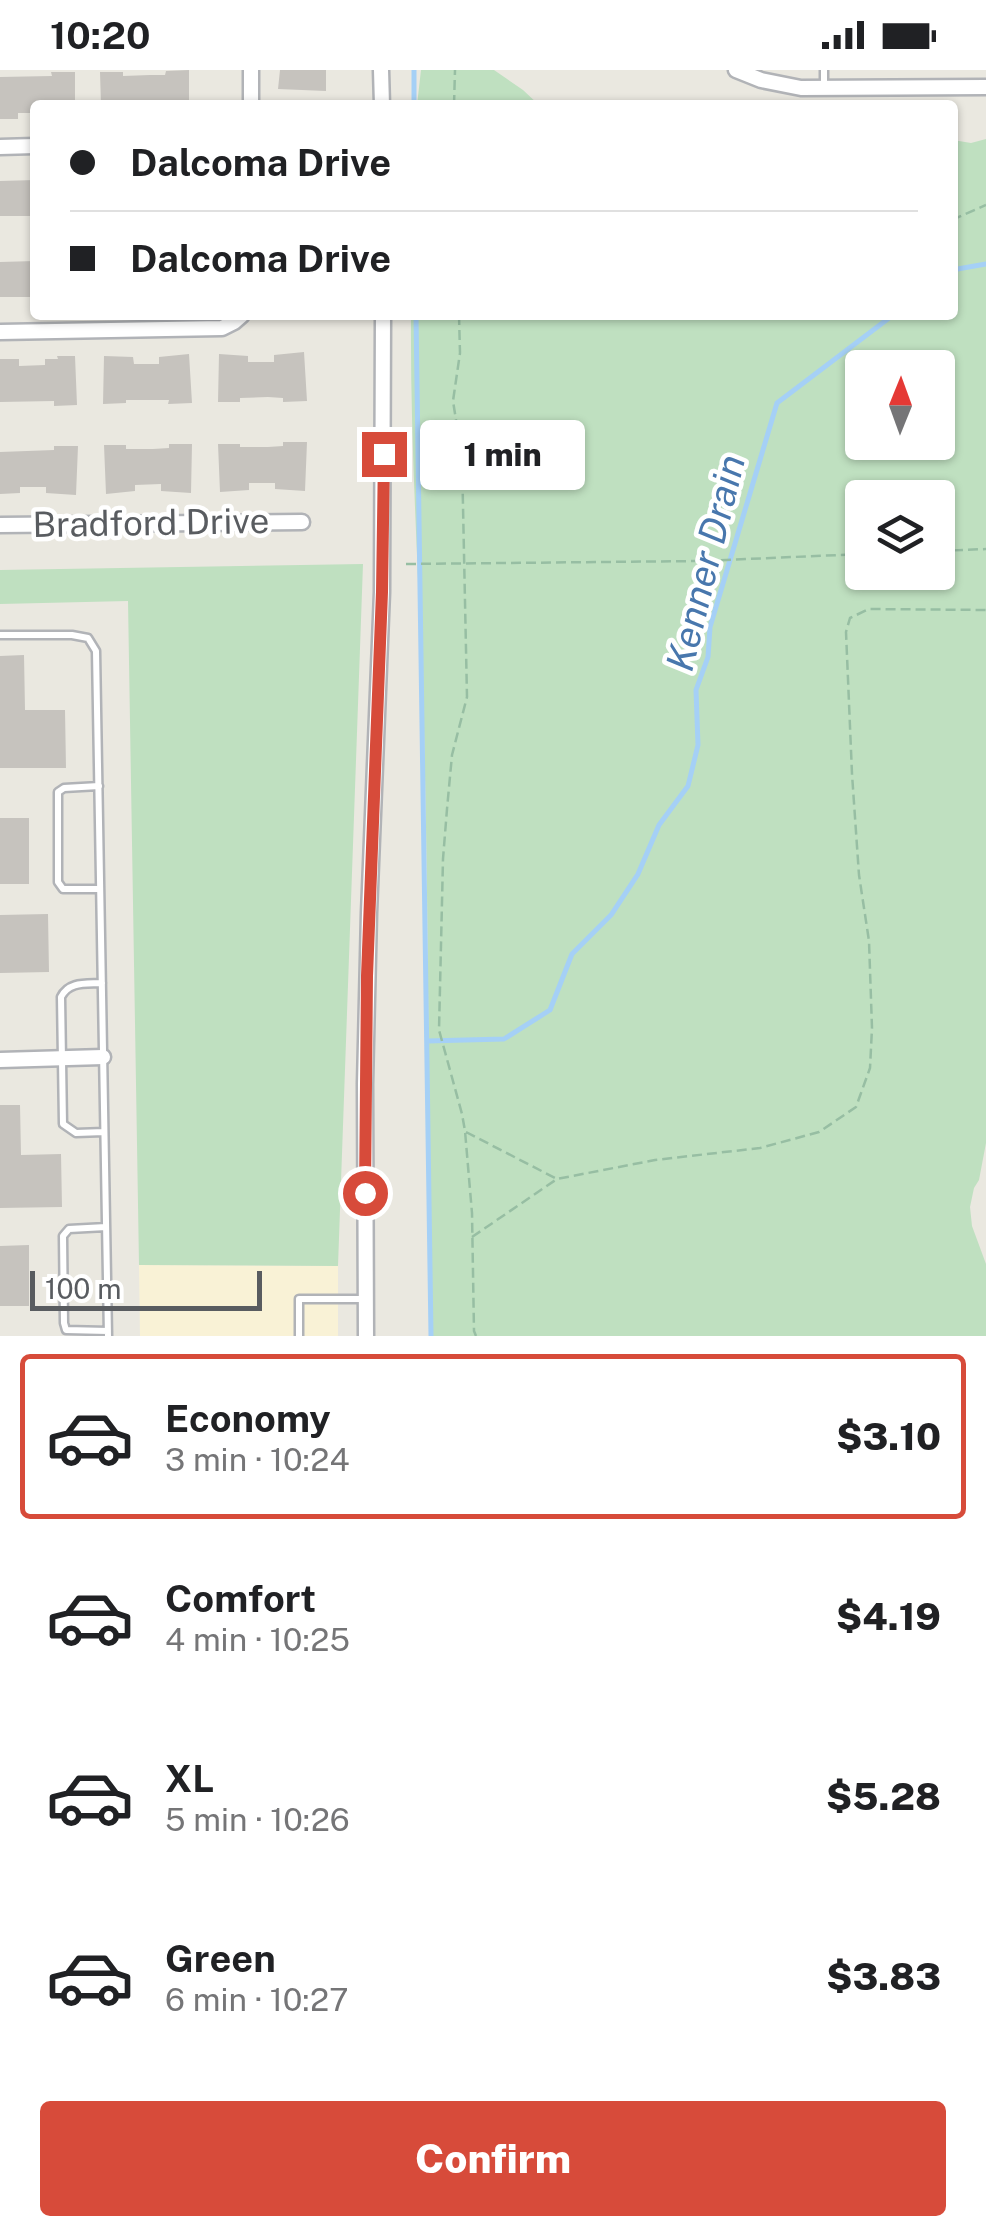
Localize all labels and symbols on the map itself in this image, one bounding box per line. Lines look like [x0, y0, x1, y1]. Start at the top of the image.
north arrow [845, 350, 955, 460]
callout: 1 min [419, 419, 584, 489]
route end [362, 432, 407, 477]
water label: Kenner Drain [657, 450, 754, 676]
street label: Bradford Drive [32, 500, 270, 545]
route start [343, 1171, 388, 1216]
scale bar [30, 1266, 262, 1310]

